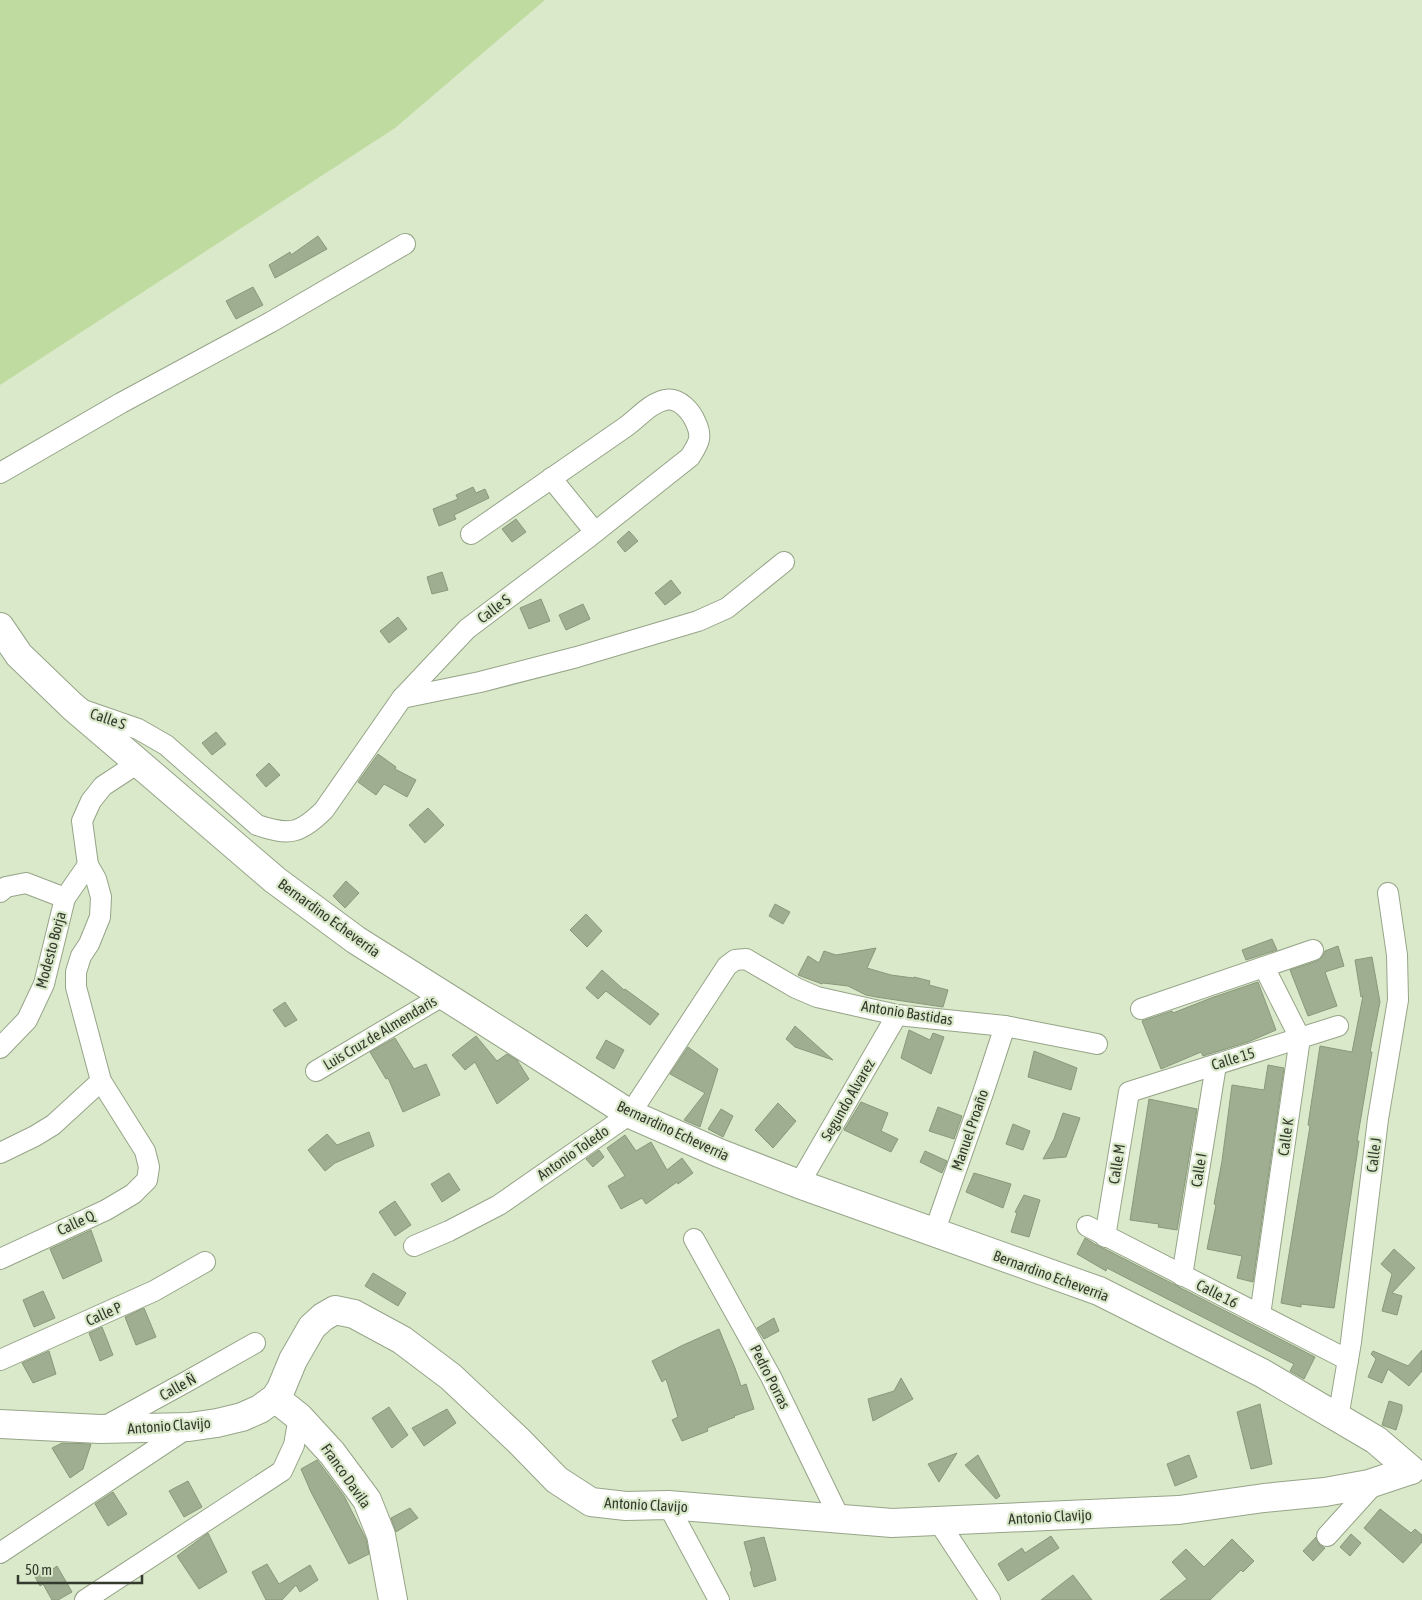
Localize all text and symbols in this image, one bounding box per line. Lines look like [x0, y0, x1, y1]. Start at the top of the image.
street label: Calle S [474, 591, 513, 626]
street label: Calle S [88, 705, 128, 733]
street label: Bernardino Echeverria [275, 875, 384, 960]
street label: Modesto Borja [32, 910, 69, 990]
street label: Luis Cruz de Almendaris [320, 992, 439, 1073]
street label: Antonio Bastidas [860, 997, 954, 1028]
street label: Calle 15 [1209, 1044, 1257, 1073]
street label: Segundo Alvarez [817, 1056, 878, 1143]
street label: Manuel Proaño [948, 1087, 991, 1173]
street label: Bernardino Echeverria [614, 1097, 732, 1164]
street label: Calle K [1274, 1116, 1297, 1157]
street label: Antonio Toledo [534, 1122, 612, 1183]
street label: Calle J [1363, 1136, 1384, 1173]
street label: Calle M [1105, 1143, 1128, 1185]
street label: Calle I [1187, 1152, 1210, 1188]
street label: Calle Q [54, 1206, 97, 1239]
street label: Bernardino Echeverria [991, 1247, 1111, 1304]
street label: Calle 16 [1194, 1276, 1241, 1311]
street label: Calle P [83, 1298, 124, 1329]
street label: Pedro Porras [747, 1342, 794, 1412]
street label: Calle Ñ [156, 1370, 199, 1404]
street label: Antonio Clavijo [127, 1414, 211, 1437]
street label: Franco Davila [318, 1440, 375, 1511]
street label: Antonio Clavijo [604, 1494, 688, 1515]
street label: Antonio Clavijo [1008, 1506, 1092, 1527]
scale bar [18, 1552, 141, 1584]
text: 50 m [25, 1561, 52, 1578]

